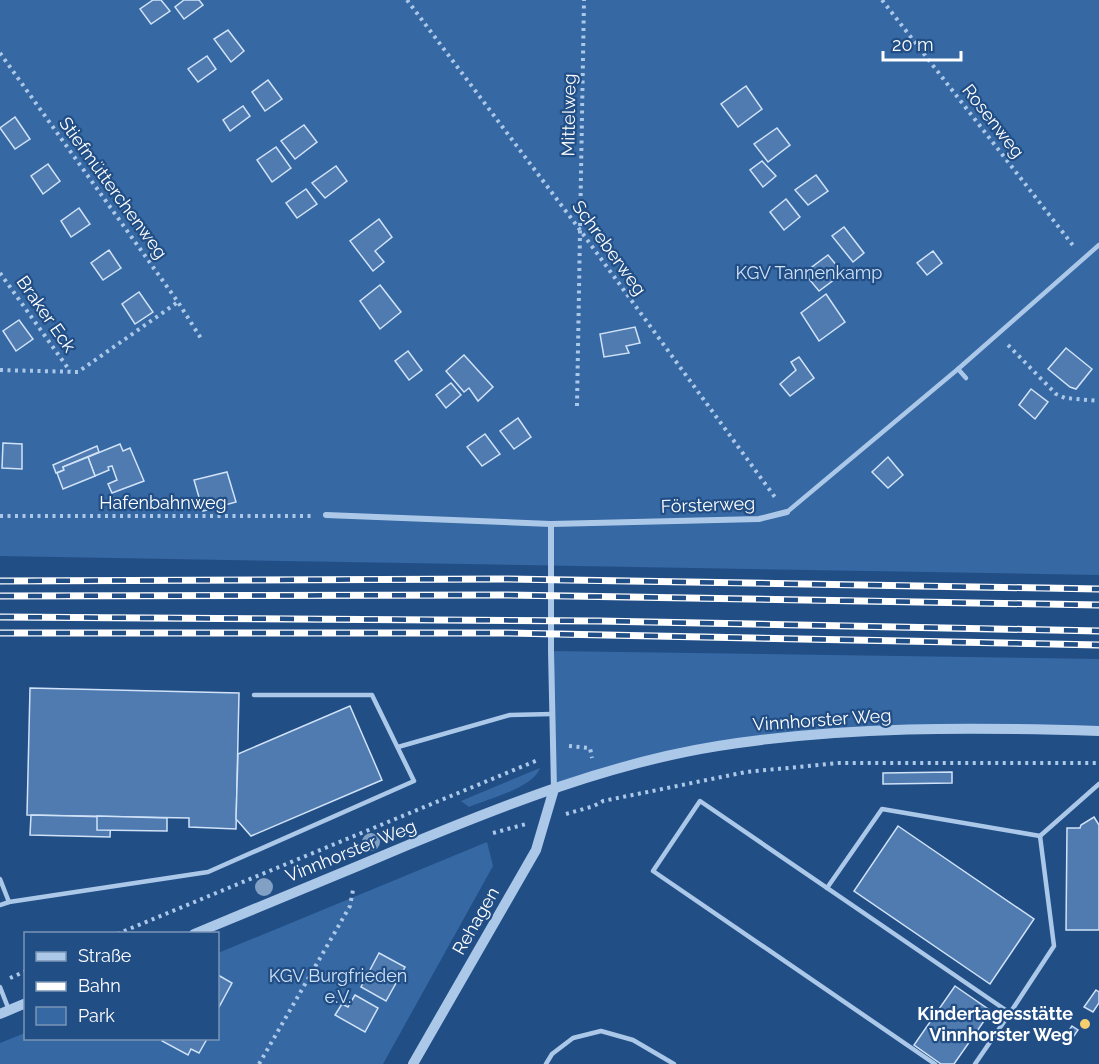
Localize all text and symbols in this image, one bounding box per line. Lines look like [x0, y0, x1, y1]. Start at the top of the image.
scale bar [883, 24, 961, 62]
text: 20 m [892, 34, 934, 55]
street label: Mittelweg [557, 73, 580, 157]
street label: Rosenweg [958, 80, 1029, 162]
street label: Stiefmütterchenweg [55, 113, 172, 263]
street label: Schreberweg [568, 196, 651, 299]
park label: KGV Tannenkamp [736, 262, 882, 283]
street label: Braker Eck [12, 272, 81, 356]
street label: Hafenbahnweg [99, 492, 227, 513]
street label: Försterweg [660, 492, 756, 517]
street label: Vinnhorster Weg [752, 704, 892, 735]
street label: Vinnhorster Weg [282, 815, 419, 886]
street label: Rehagen [448, 883, 503, 958]
legend [24, 932, 219, 1040]
text: Straße [78, 945, 132, 966]
park label: KGV Burgfrieden e.V. [269, 965, 407, 1007]
text: Bahn [78, 975, 121, 996]
place label: Kindertagesstätte Vinnhorster Weg [917, 1003, 1073, 1045]
text: Park [78, 1005, 115, 1026]
marker: Kindertagesstätte Vinnhorster Weg [1078, 1017, 1092, 1031]

